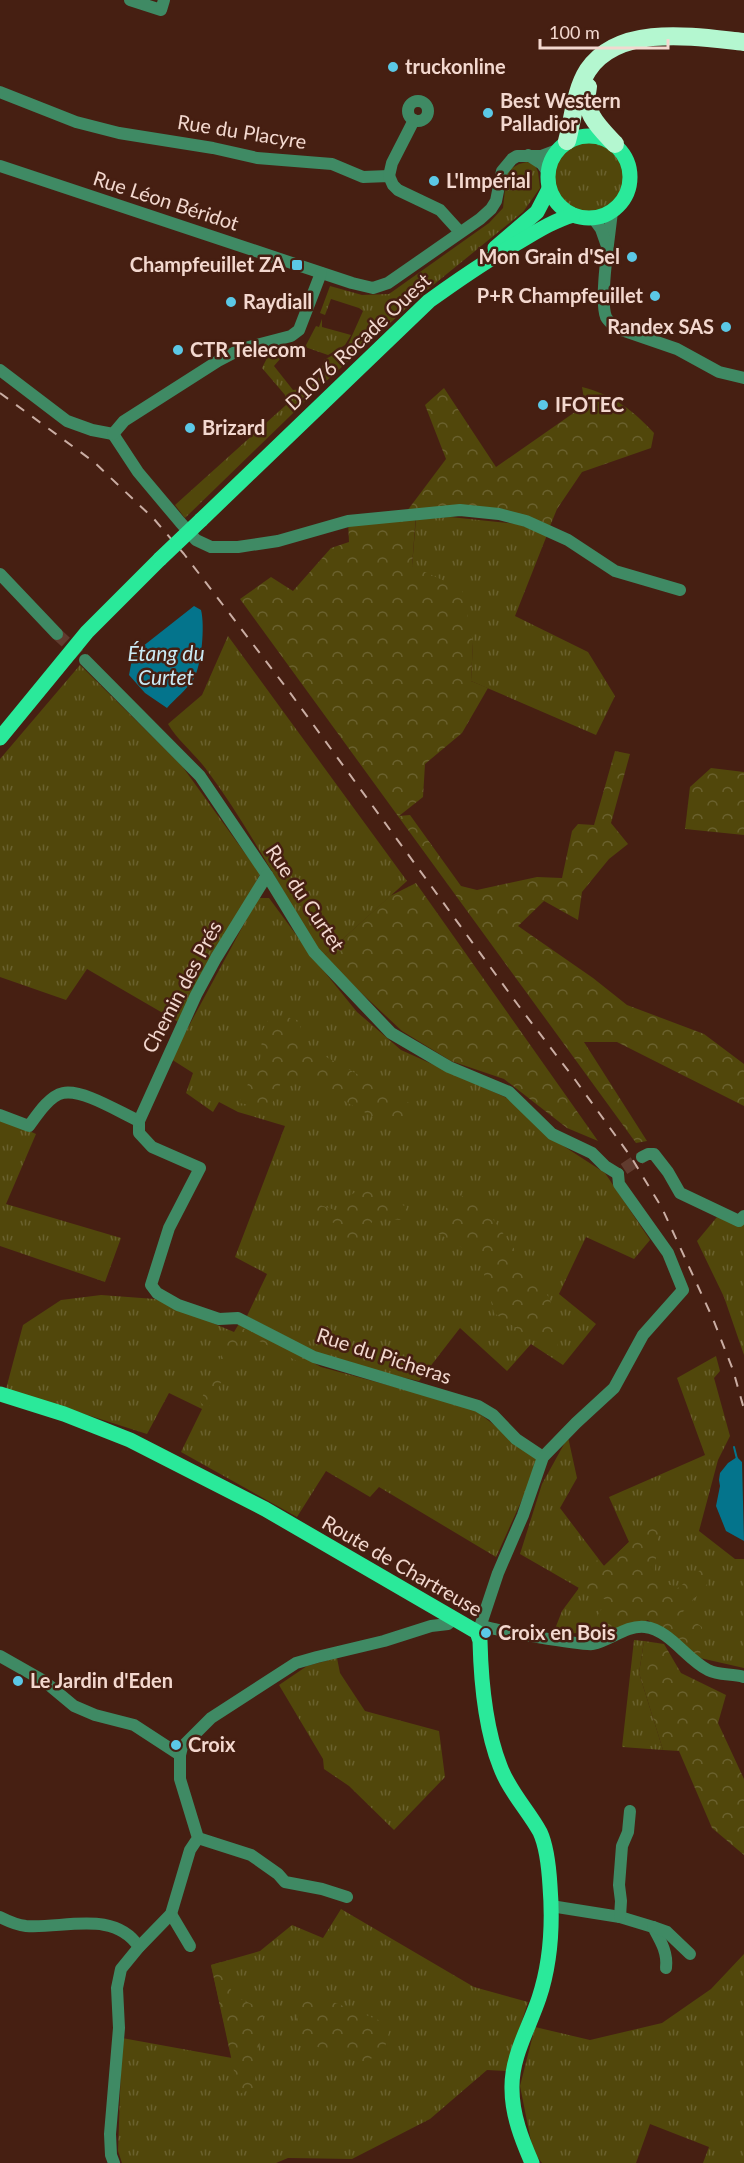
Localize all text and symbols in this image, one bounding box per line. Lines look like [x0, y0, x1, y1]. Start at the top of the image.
scale bar [540, 12, 668, 50]
text: 100 m [549, 21, 600, 43]
place label: truckonline [405, 54, 506, 78]
marker: truckonline [386, 60, 400, 74]
place label: Best Western Palladior [500, 88, 621, 135]
marker: Best Western Palladior [481, 106, 495, 120]
street label: Rue du Placyre [176, 109, 308, 153]
street label: Rue Léon Béridot [90, 165, 242, 235]
place label: L'Impérial [446, 168, 531, 192]
marker: L'Impérial [427, 174, 441, 188]
place label: Mon Grain d'Sel [479, 244, 620, 268]
marker: Mon Grain d'Sel [625, 250, 639, 264]
place label: Champfeuillet ZA [130, 252, 285, 276]
marker: Champfeuillet ZA [290, 258, 304, 272]
street label: D1076 Rocade Ouest [280, 268, 435, 415]
place label: P+R Champfeuillet [477, 283, 644, 307]
place label: Raydiall [243, 289, 312, 313]
marker: P+R Champfeuillet [648, 289, 662, 303]
marker: Raydiall [224, 295, 238, 309]
place label: Randex SAS [607, 314, 714, 338]
marker: Randex SAS [719, 320, 733, 334]
place label: CTR Telecom [190, 337, 306, 361]
marker: CTR Telecom [171, 343, 185, 357]
place label: IFOTEC [555, 392, 624, 416]
marker: IFOTEC [536, 398, 550, 412]
place label: Brizard [202, 415, 265, 439]
marker: Brizard [183, 421, 197, 435]
water label: Étang du Curtet [127, 640, 205, 689]
street label: Rue du Curtet [262, 840, 350, 955]
street label: Chemin des Prés [136, 916, 226, 1057]
street label: Rue du Picheras [314, 1322, 455, 1388]
street label: Route de Chartreuse [318, 1510, 487, 1621]
place label: Croix en Bois [498, 1620, 616, 1644]
marker: Croix en Bois [479, 1626, 493, 1640]
place label: Le Jardin d'Eden [30, 1668, 173, 1692]
marker: Le Jardin d'Eden [11, 1674, 25, 1688]
place label: Croix [188, 1732, 236, 1756]
marker: Croix [169, 1738, 183, 1752]

